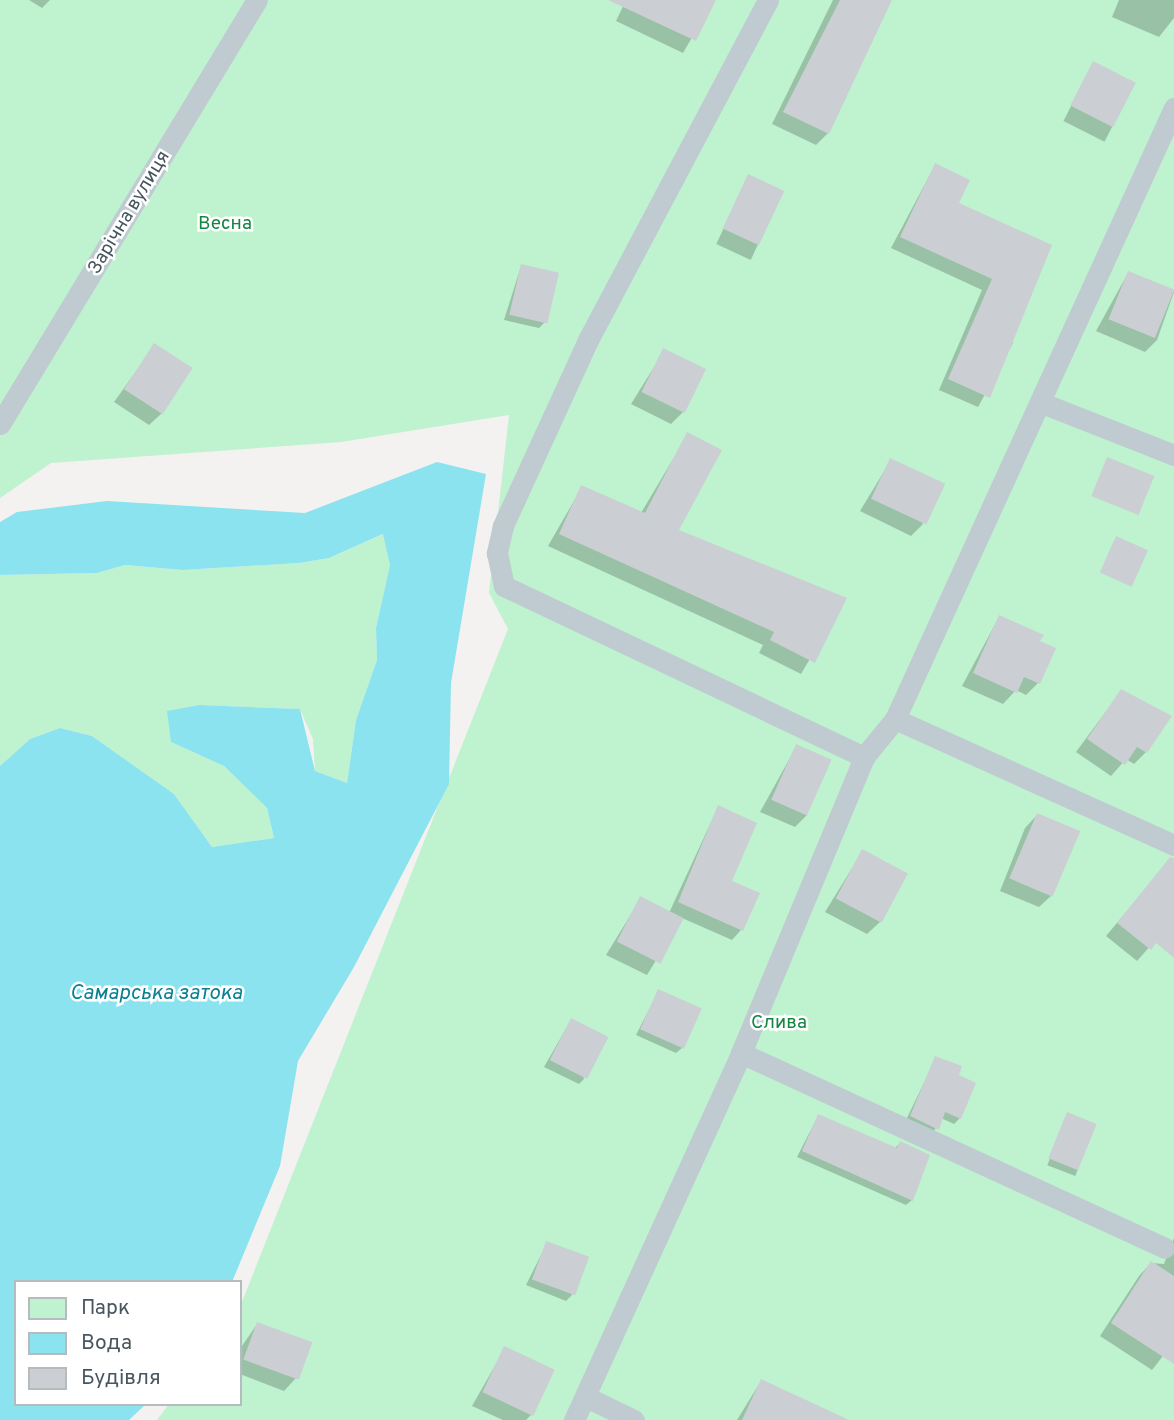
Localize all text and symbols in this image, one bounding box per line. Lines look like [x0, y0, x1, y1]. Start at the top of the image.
street label: Зарічна вулиця [84, 147, 176, 279]
park label: Весна [198, 214, 252, 236]
water label: Самарська затока [70, 981, 242, 1007]
park label: Слива [751, 1013, 807, 1035]
legend [14, 1280, 242, 1406]
text: Парк [81, 1295, 130, 1322]
text: Вода [81, 1330, 132, 1357]
text: Будівля [81, 1365, 161, 1392]

